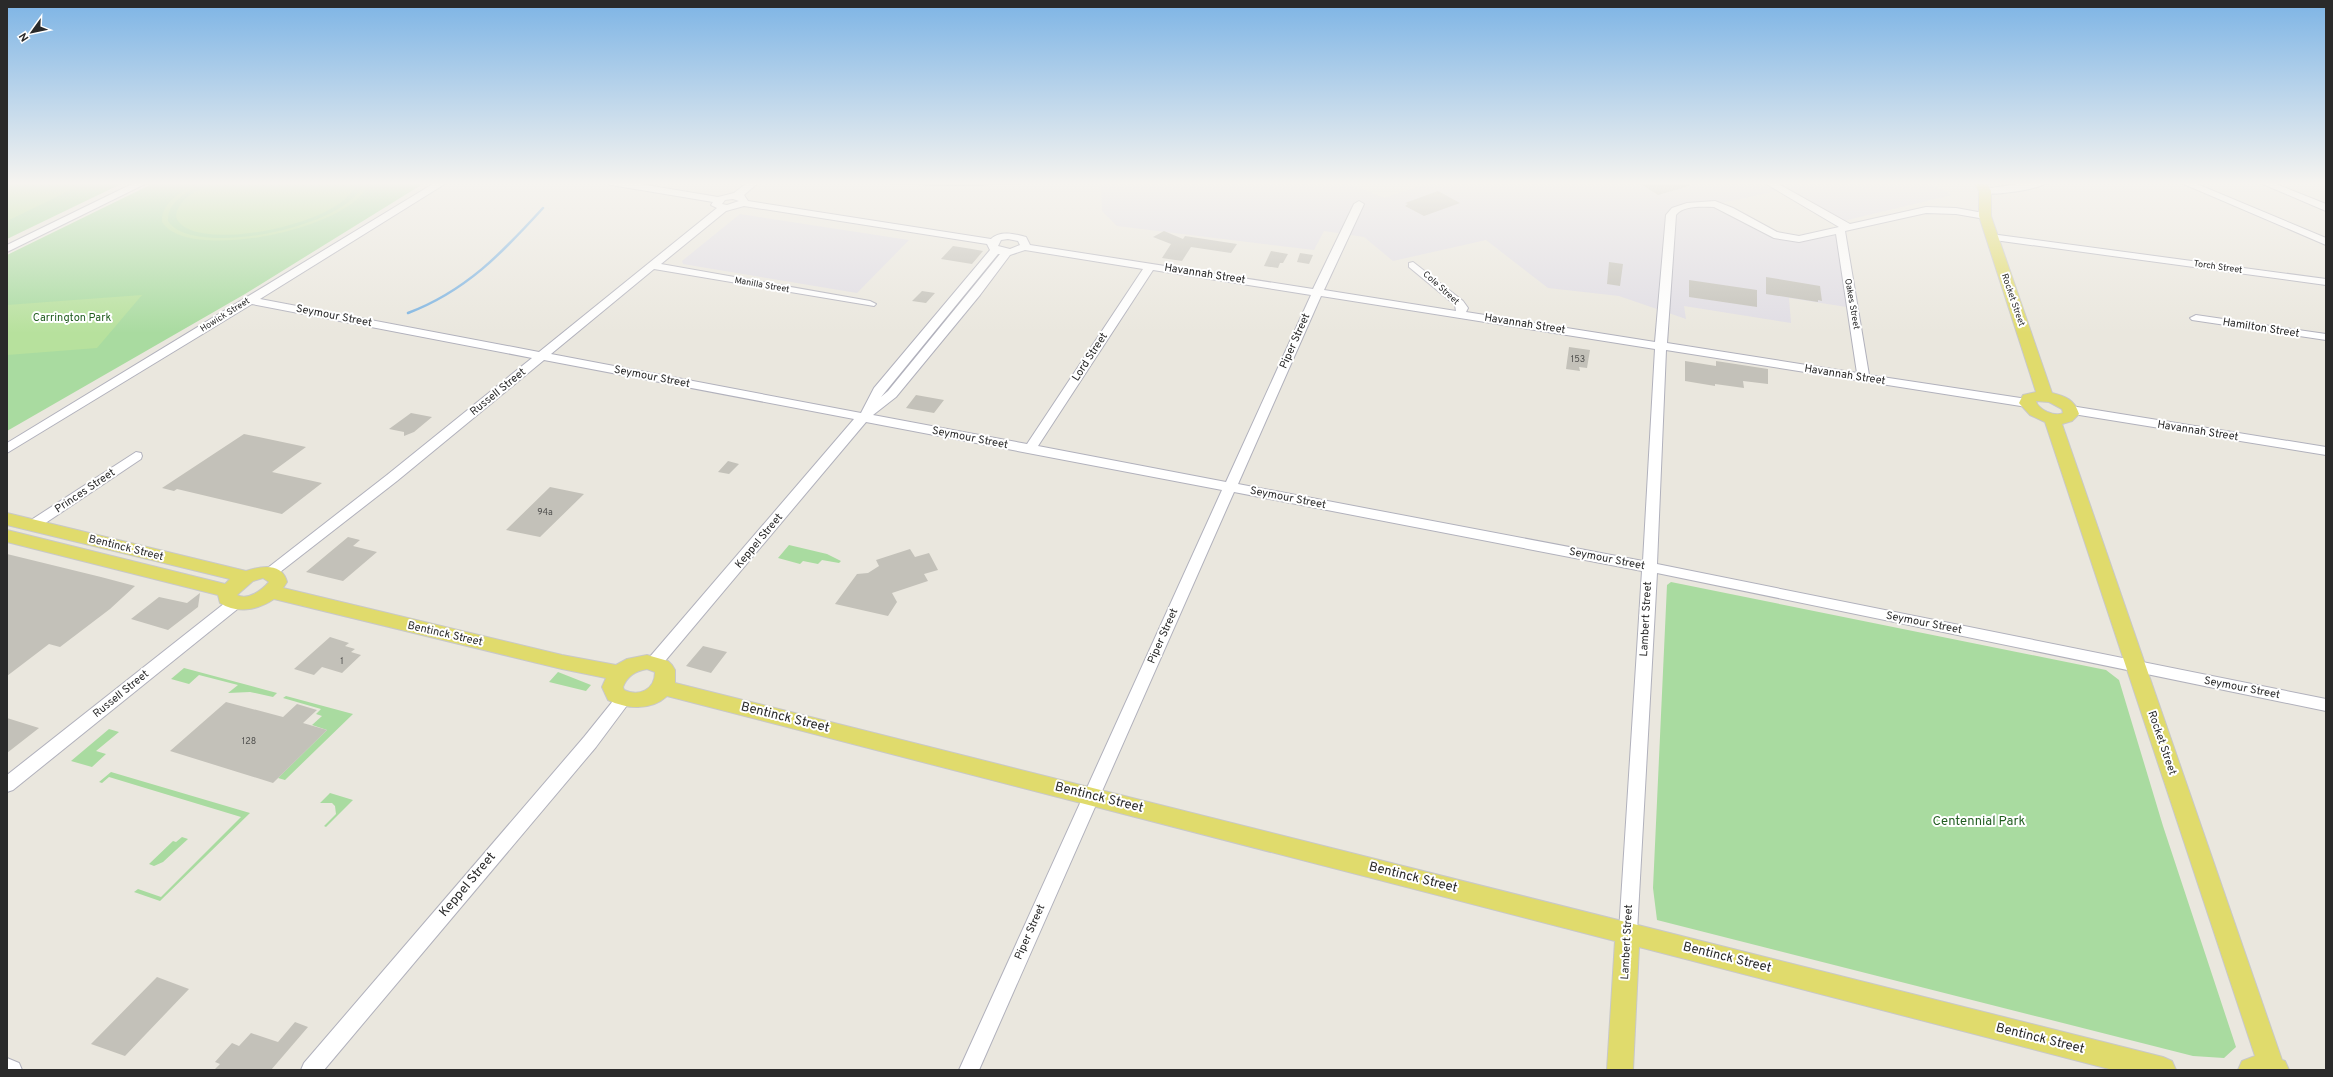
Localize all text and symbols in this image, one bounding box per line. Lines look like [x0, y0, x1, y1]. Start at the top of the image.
north arrow [12, 12, 52, 52]
text: N [16, 30, 32, 44]
street label: Torch Street [2193, 258, 2243, 276]
street label: Havannah Street [1163, 261, 1247, 287]
street label: Cole Street [1421, 269, 1461, 307]
street label: Rocket Street [1999, 272, 2027, 328]
street label: Manilla Street [734, 275, 790, 295]
street label: Oakes Street [1842, 278, 1862, 330]
street label: Howick Street [198, 295, 252, 335]
street label: Seymour Street [295, 302, 373, 330]
park label: Carrington Park [33, 311, 111, 325]
street label: Piper Street [1277, 311, 1313, 371]
street label: Havannah Street [1483, 311, 1567, 337]
street label: Hamilton Street [2222, 315, 2300, 341]
street label: Lord Street [1069, 330, 1111, 384]
house number: 153 [1571, 354, 1585, 365]
street label: Havannah Street [1803, 362, 1887, 388]
street label: Seymour Street [613, 363, 691, 391]
street label: Russell Street [467, 365, 529, 419]
street label: Havannah Street [2156, 418, 2240, 444]
street label: Seymour Street [931, 424, 1009, 452]
street label: Princes Street [52, 466, 118, 516]
street label: Seymour Street [1249, 484, 1327, 512]
house number: 94a [537, 507, 553, 518]
street label: Keppel Street [732, 511, 786, 571]
street label: Bentinck Street [87, 532, 165, 564]
street label: Seymour Street [1568, 545, 1646, 573]
street label: Lambert Street [1637, 581, 1655, 657]
street label: Piper Street [1145, 606, 1181, 666]
street label: Seymour Street [1885, 609, 1963, 637]
street label: Bentinck Street [406, 619, 484, 649]
house number: 1 [340, 656, 344, 667]
street label: Russell Street [90, 667, 152, 721]
street label: Seymour Street [2203, 674, 2281, 702]
street label: Bentinck Street [739, 699, 831, 737]
street label: Rocket Street [2144, 709, 2180, 777]
house number: 128 [242, 736, 256, 747]
street label: Bentinck Street [1053, 779, 1145, 817]
park label: Centennial Park [1933, 814, 2026, 830]
street label: Keppel Street [436, 849, 500, 921]
street label: Bentinck Street [1367, 859, 1459, 897]
street label: Piper Street [1012, 902, 1048, 962]
street label: Lambert Street [1618, 904, 1636, 980]
street label: Bentinck Street [1681, 939, 1773, 977]
street label: Bentinck Street [1994, 1020, 2086, 1058]

